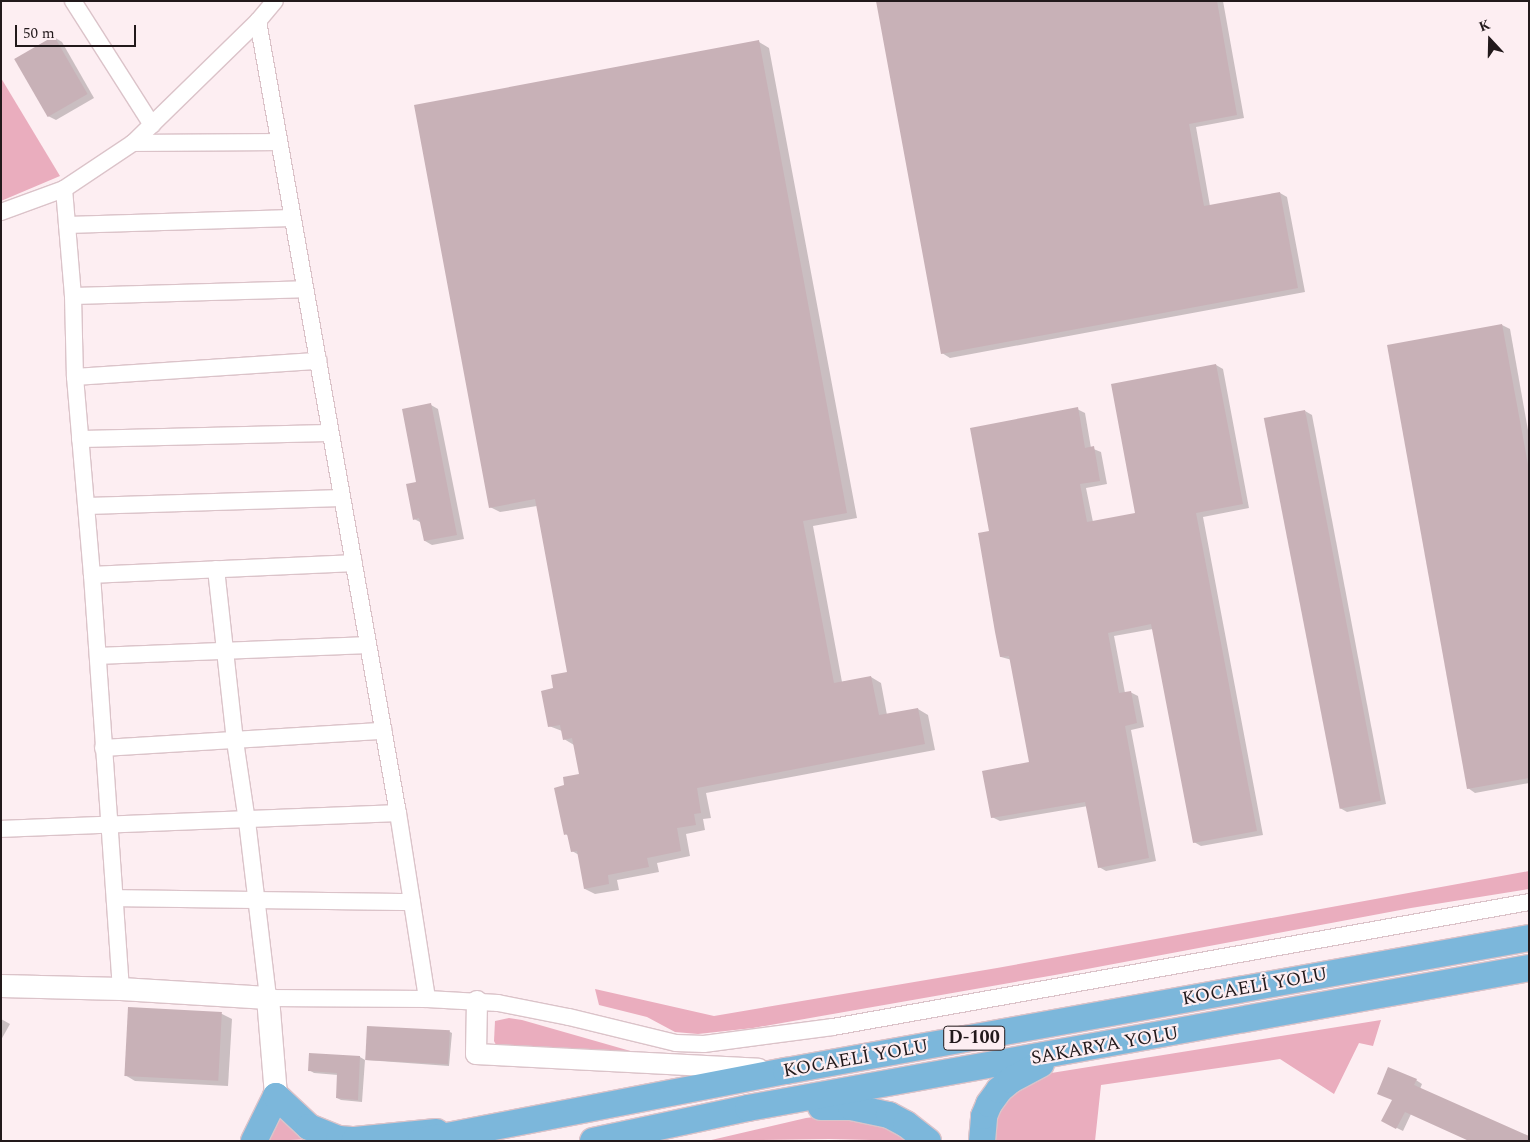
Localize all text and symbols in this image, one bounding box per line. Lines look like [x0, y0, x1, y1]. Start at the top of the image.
text: K [1476, 14, 1493, 37]
scale bar [18, 15, 139, 47]
north arrow [1465, 15, 1515, 65]
text: 50 m [23, 22, 55, 45]
street label: KOCAELİ YOLU [1180, 963, 1330, 1011]
road number: D-100 [943, 1022, 1005, 1054]
street label: SAKARYA YOLU [1029, 1022, 1181, 1070]
street label: KOCAELİ YOLU [781, 1035, 931, 1083]

